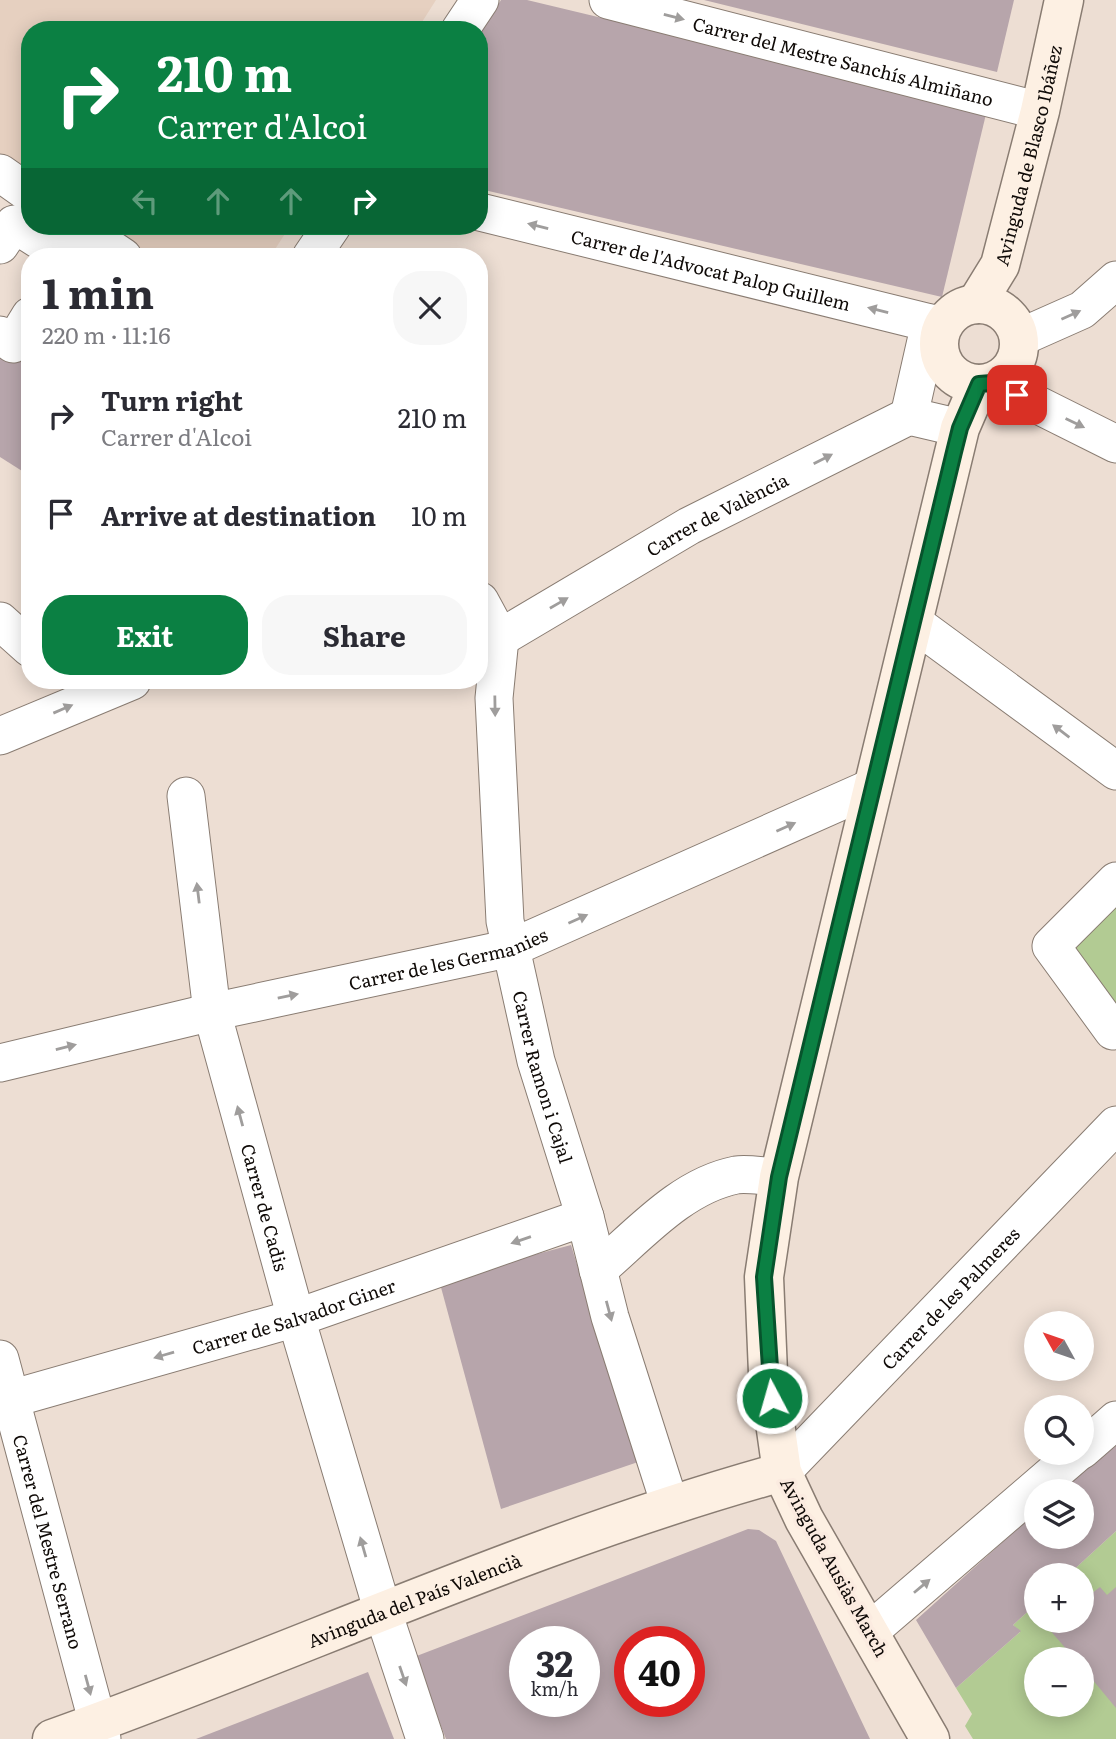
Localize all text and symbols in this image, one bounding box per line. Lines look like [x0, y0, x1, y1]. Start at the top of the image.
street label: Carrer del Mestre Sanchís Almiñano [690, 9, 997, 112]
one-way arrow [663, 12, 685, 23]
text: 210 m [157, 34, 292, 107]
street label: Avinguda de Blasco Ibáñez [987, 42, 1067, 268]
icon: right [42, 49, 133, 140]
text: Carrer d'Alcoi [157, 101, 367, 149]
icon: left [126, 182, 164, 220]
icon: ahead [199, 182, 237, 220]
icon: ahead [272, 182, 310, 220]
icon: right [345, 182, 383, 220]
one-way arrow [527, 220, 549, 231]
street label: Carrer de l'Advocat Palop Guillem [569, 222, 854, 316]
text: 1 min [42, 260, 154, 322]
button: close [393, 271, 467, 345]
one-way arrow [867, 304, 889, 315]
one-way arrow [1061, 309, 1081, 321]
text: 220 m · 11:16 [42, 317, 170, 351]
pin [987, 365, 1047, 425]
icon: arrive [998, 376, 1036, 414]
text: Turn right [101, 380, 243, 419]
icon: right [42, 397, 80, 435]
text: 210 m [398, 397, 467, 436]
one-way arrow [1065, 418, 1085, 429]
text: Carrer d'Alcoi [101, 419, 252, 453]
one-way arrow [813, 454, 833, 465]
street label: Carrer de València [641, 465, 793, 562]
icon: arrive [42, 495, 80, 533]
text: Arrive at destination [101, 495, 376, 534]
text: 10 m [411, 495, 467, 534]
button: Exit [42, 595, 248, 675]
button: Share [262, 595, 467, 675]
one-way arrow [550, 597, 569, 609]
one-way arrow [489, 695, 501, 717]
one-way arrow [53, 703, 73, 715]
one-way arrow [1052, 724, 1070, 738]
one-way arrow [776, 821, 796, 833]
one-way arrow [192, 882, 203, 904]
one-way arrow [567, 913, 588, 924]
street label: Carrer de les Germanies [346, 920, 551, 996]
street label: Carrer Ramon i Cajal [507, 988, 581, 1166]
one-way arrow [277, 990, 299, 1001]
one-way arrow [55, 1042, 77, 1053]
one-way arrow [235, 1105, 245, 1126]
street label: Carrer de Cadis [235, 1140, 296, 1274]
street label: Carrer de les Palmeres [875, 1220, 1025, 1375]
one-way arrow [510, 1235, 531, 1246]
street label: Carrer de Salvador Giner [189, 1271, 399, 1360]
one-way arrow [604, 1300, 615, 1322]
north arrow [1024, 1311, 1094, 1381]
map controls [1024, 1311, 1094, 1717]
one-way arrow [154, 1351, 175, 1361]
position arrow [735, 1361, 809, 1435]
button: search [1024, 1395, 1094, 1465]
street label: Carrer del Mestre Serrano [7, 1431, 91, 1652]
street label: Avinguda Ausiàs March [774, 1472, 896, 1662]
button: layers [1024, 1479, 1094, 1549]
one-way arrow [358, 1536, 368, 1557]
street label: Avinguda del País Valencià [303, 1546, 525, 1653]
button: + [1024, 1563, 1094, 1633]
one-way arrow [913, 1579, 930, 1594]
speed limit sign: 40 [614, 1626, 705, 1717]
text: 32 [536, 1636, 573, 1688]
button: − [1024, 1647, 1094, 1717]
one-way arrow [398, 1665, 409, 1686]
one-way arrow [83, 1675, 93, 1696]
text: km/h [531, 1675, 578, 1702]

